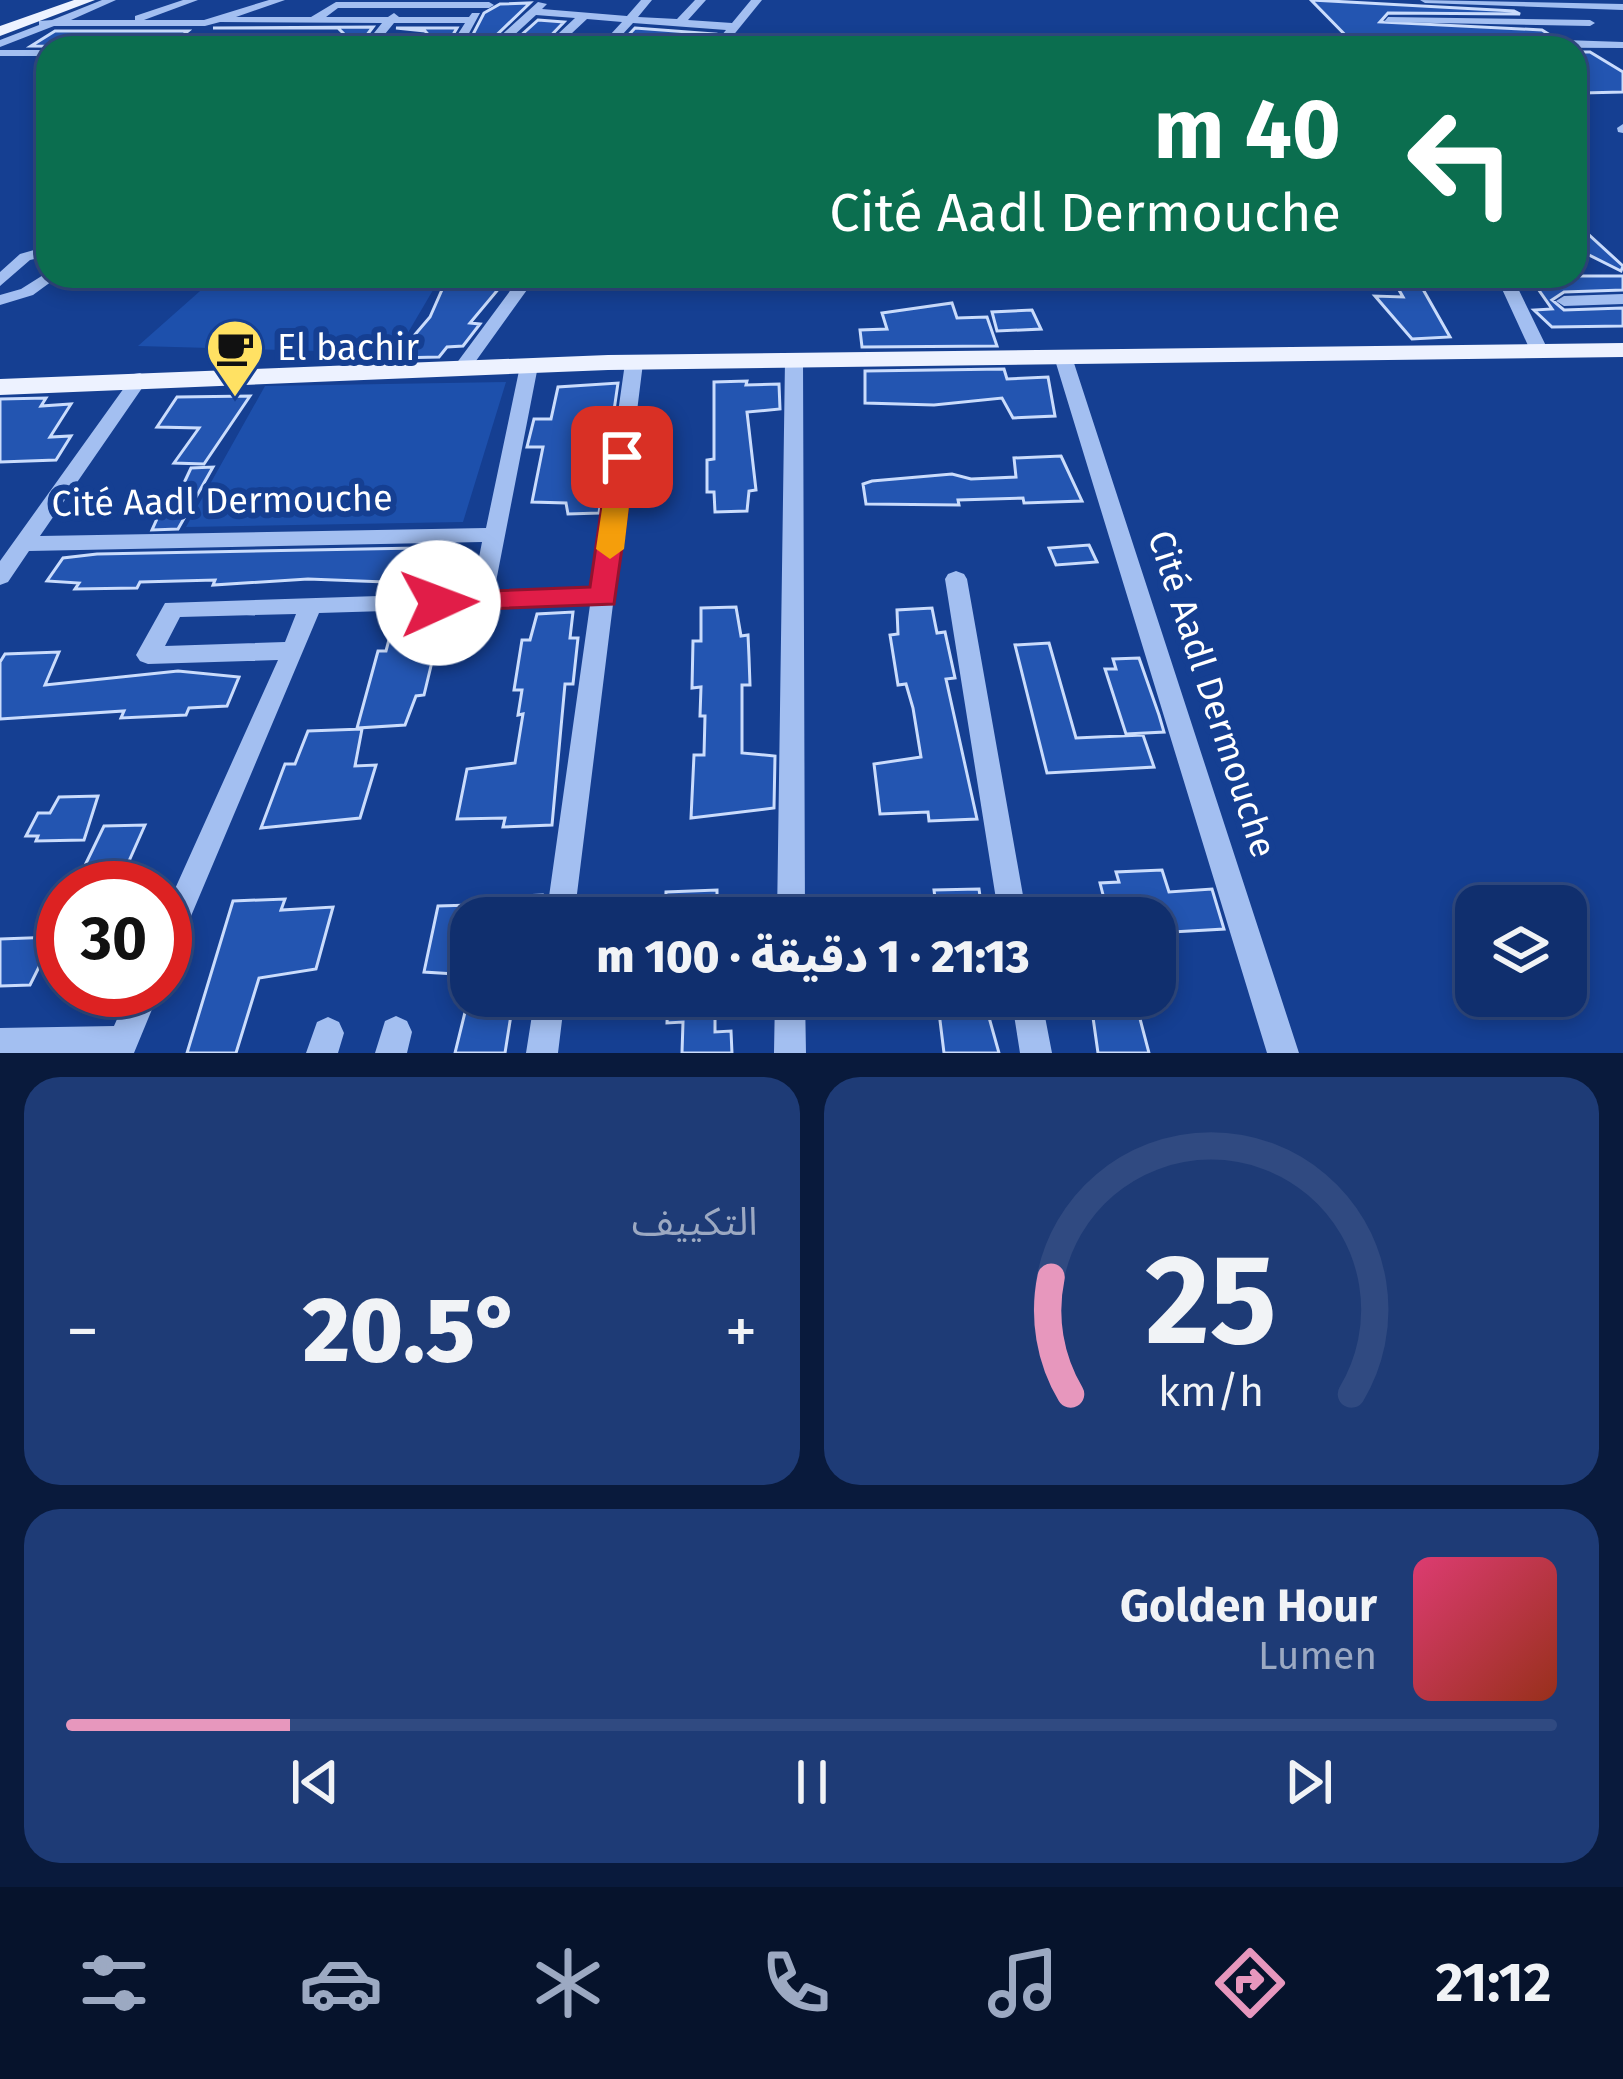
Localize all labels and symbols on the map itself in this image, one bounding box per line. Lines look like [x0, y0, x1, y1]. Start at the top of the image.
cafe icon: El bachir [204, 317, 266, 399]
place label: El bachir [277, 326, 419, 370]
pin [571, 406, 673, 508]
street label: Cité Aadl Dermouche [51, 476, 393, 526]
street label: Cité Aadl Dermouche [1138, 525, 1286, 863]
position arrow [375, 540, 501, 666]
speed limit sign: 30 [36, 861, 192, 1017]

